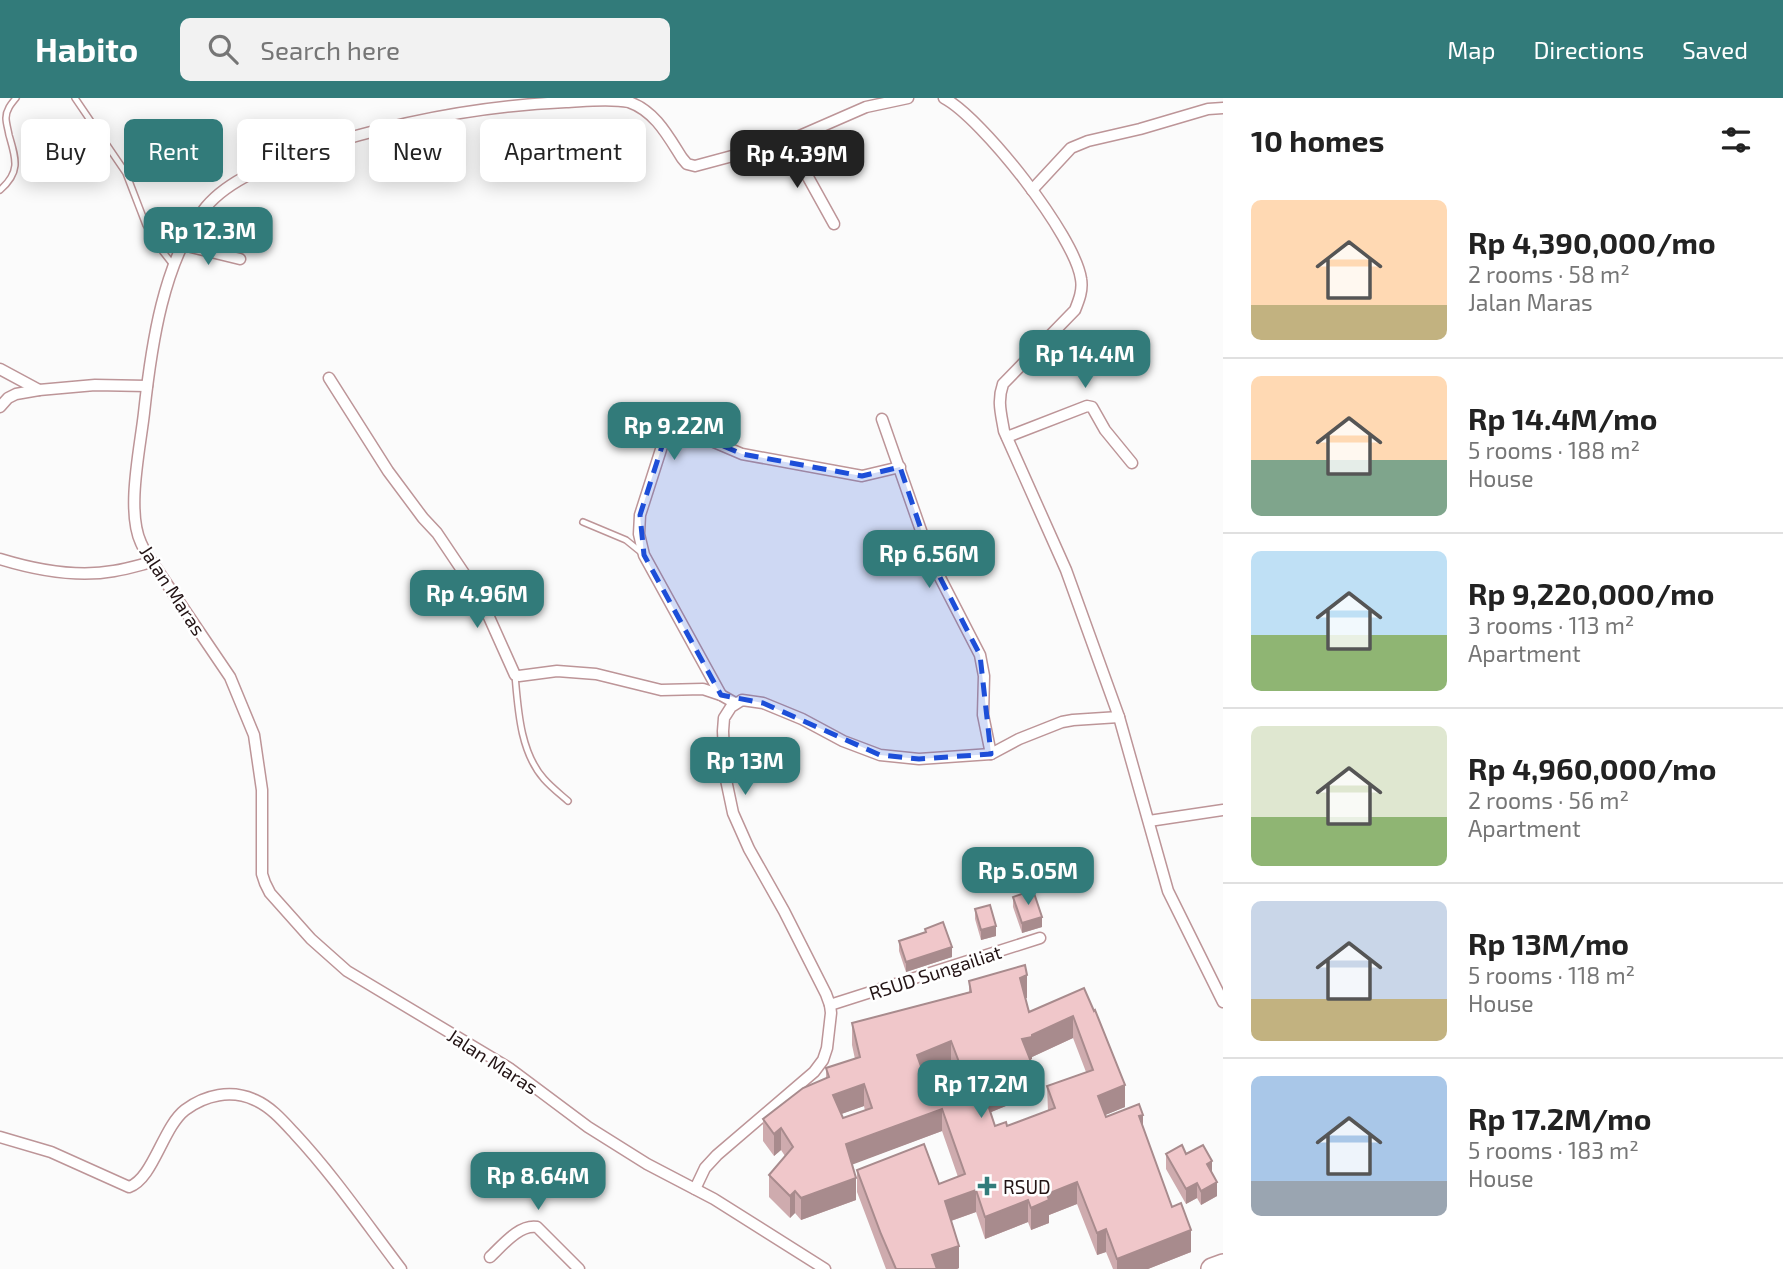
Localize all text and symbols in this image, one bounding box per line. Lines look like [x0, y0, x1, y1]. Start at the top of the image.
search box [180, 18, 670, 81]
text: Habito [35, 29, 138, 69]
icon: search [204, 30, 242, 68]
text: Search here [260, 34, 400, 65]
text: Map [1447, 35, 1495, 64]
text: Directions [1533, 35, 1644, 64]
text: Saved [1682, 35, 1748, 64]
chip: Buy [21, 119, 110, 182]
chip: Rent [124, 119, 223, 182]
chip: Filters [237, 119, 355, 182]
chip: New [369, 119, 466, 182]
chip: Apartment [480, 119, 646, 182]
icon: filters [1717, 121, 1755, 159]
text: 10 homes [1251, 122, 1384, 158]
pin: Rp 4.39M [725, 130, 869, 190]
text: Rp 4.39M [746, 139, 848, 167]
pin: Rp 12.3M [136, 208, 280, 267]
text: Rp 12.3M [160, 216, 256, 244]
text: Rp 4,390,000/mo [1468, 224, 1716, 260]
icon: home [1307, 228, 1391, 312]
text: 2 rooms · 58 m² [1468, 260, 1630, 288]
text: Jalan Maras [1468, 288, 1593, 316]
pin: Rp 14.4M [1013, 330, 1157, 390]
text: Rp 14.4M [1035, 339, 1135, 367]
text: Rp 14.4M/mo [1468, 400, 1657, 436]
pin: Rp 9.22M [602, 402, 746, 462]
icon: home [1307, 404, 1391, 488]
text: Rp 9.22M [624, 411, 724, 439]
text: 5 rooms · 188 m² [1468, 436, 1640, 464]
text: House [1468, 464, 1534, 492]
pin: Rp 6.56M [857, 531, 1001, 590]
text: Rp 6.56M [879, 539, 979, 567]
street label: Jalan Maras [135, 541, 211, 639]
pin: Rp 4.96M [405, 570, 549, 630]
text: Rp 9,220,000/mo [1468, 575, 1714, 611]
text: Rp 4.96M [426, 579, 528, 607]
icon: home [1307, 579, 1391, 663]
text: 3 rooms · 113 m² [1468, 611, 1634, 639]
text: Apartment [1468, 639, 1581, 667]
pin: Rp 13M [688, 738, 802, 797]
text: Rp 13M [706, 746, 784, 774]
text: Rp 4,960,000/mo [1468, 750, 1716, 786]
icon: home [1307, 754, 1391, 838]
text: 2 rooms · 56 m² [1468, 786, 1629, 814]
text: Apartment [1468, 814, 1581, 842]
pin: Rp 5.05M [956, 848, 1100, 907]
text: Rp 5.05M [978, 856, 1078, 884]
text: Rp 13M/mo [1468, 925, 1629, 961]
icon: home [1307, 929, 1391, 1013]
street label: RSUD Sungailiat [866, 940, 1004, 1004]
text: 5 rooms · 118 m² [1468, 961, 1635, 989]
text: House [1468, 989, 1534, 1017]
street label: Jalan Maras [444, 1023, 542, 1099]
pin: Rp 17.2M [909, 1060, 1053, 1120]
text: Rp 17.2M [934, 1069, 1028, 1097]
text: Rp 17.2M/mo [1468, 1100, 1651, 1136]
icon: home [1307, 1104, 1391, 1188]
text: 5 rooms · 183 m² [1468, 1136, 1639, 1164]
pin: Rp 8.64M [466, 1152, 610, 1212]
text: Rp 8.64M [487, 1161, 589, 1189]
text: House [1468, 1164, 1534, 1192]
place label: RSUD [1003, 1175, 1051, 1198]
marker: RSUD [977, 1176, 997, 1196]

